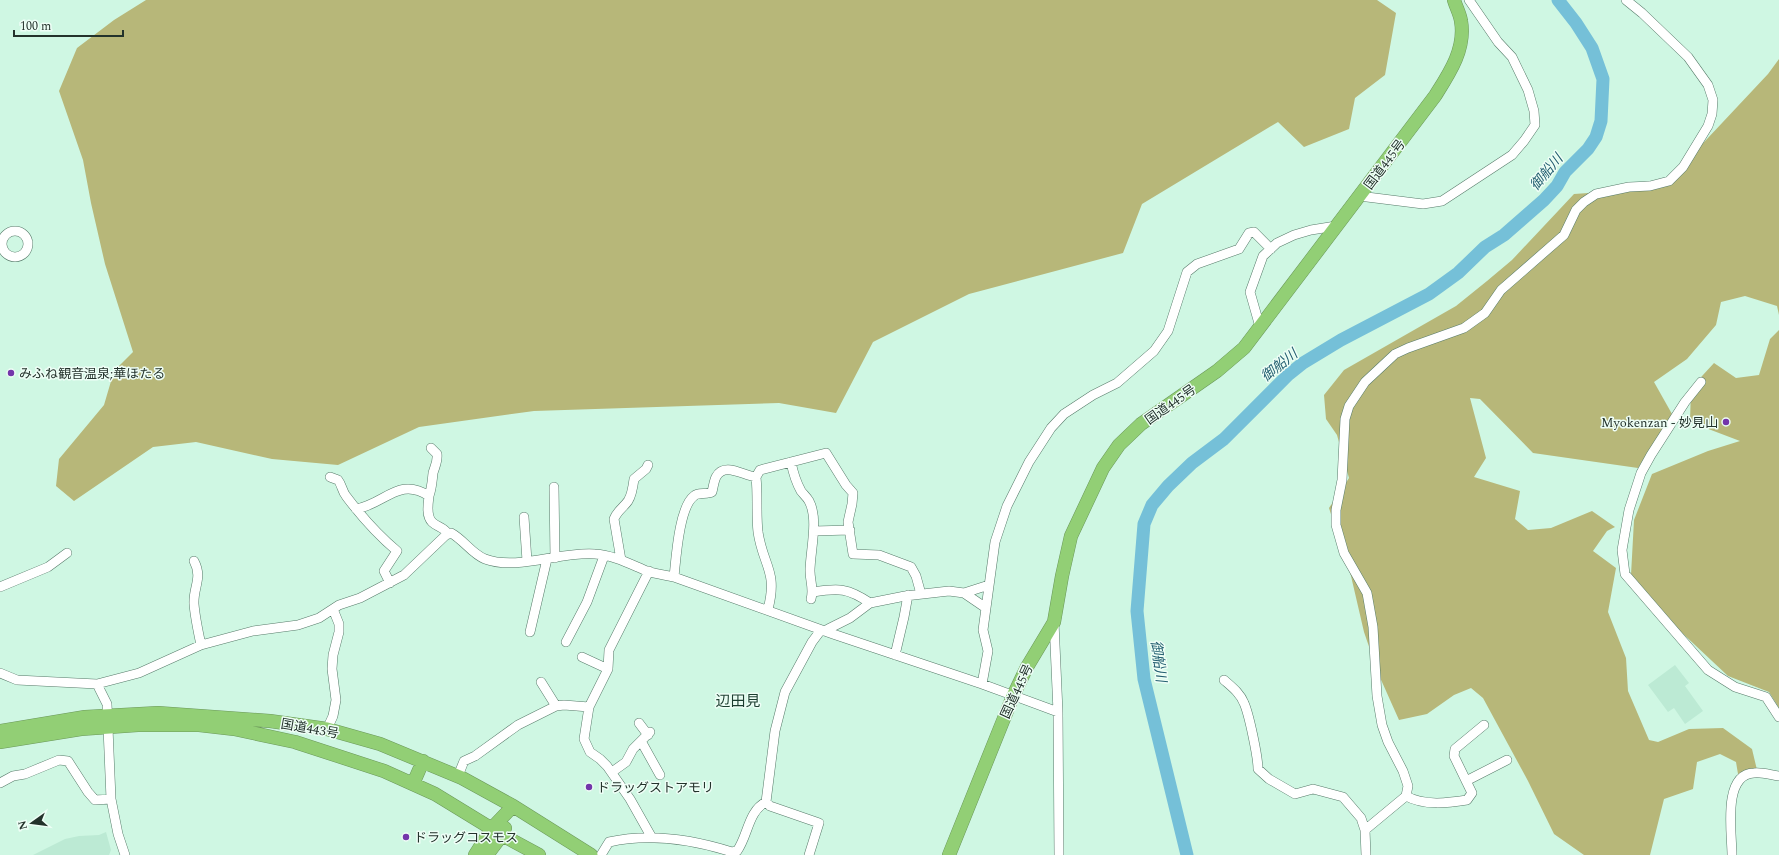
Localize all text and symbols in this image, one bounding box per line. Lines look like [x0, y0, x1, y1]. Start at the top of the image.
scale bar [14, 12, 123, 38]
text: 100 m [20, 17, 51, 36]
street label: 国道445号 [1359, 135, 1410, 194]
water label: 御船川 [1525, 148, 1569, 195]
water label: 御船川 [1256, 343, 1304, 387]
place label: みふね観音温泉;華ほたる [19, 364, 165, 384]
marker: みふね観音温泉;華ほたる [6, 368, 16, 378]
street label: 国道445号 [1141, 380, 1200, 430]
place label: Myokenzan - 妙見山 [1601, 413, 1718, 433]
marker: Myokenzan - 妙見山 [1721, 417, 1731, 427]
water label: 御船川 [1145, 639, 1172, 685]
street label: 国道445号 [995, 661, 1038, 722]
district label: 辺田見 [715, 690, 761, 713]
street label: 国道443号 [279, 714, 340, 744]
place label: ドラッグストアモリ [597, 778, 714, 798]
marker: ドラッグストアモリ [584, 782, 594, 792]
north arrow [12, 803, 52, 843]
text: N [13, 819, 32, 832]
place label: ドラッグコスモス [414, 828, 518, 848]
marker: ドラッグコスモス [401, 832, 411, 842]

